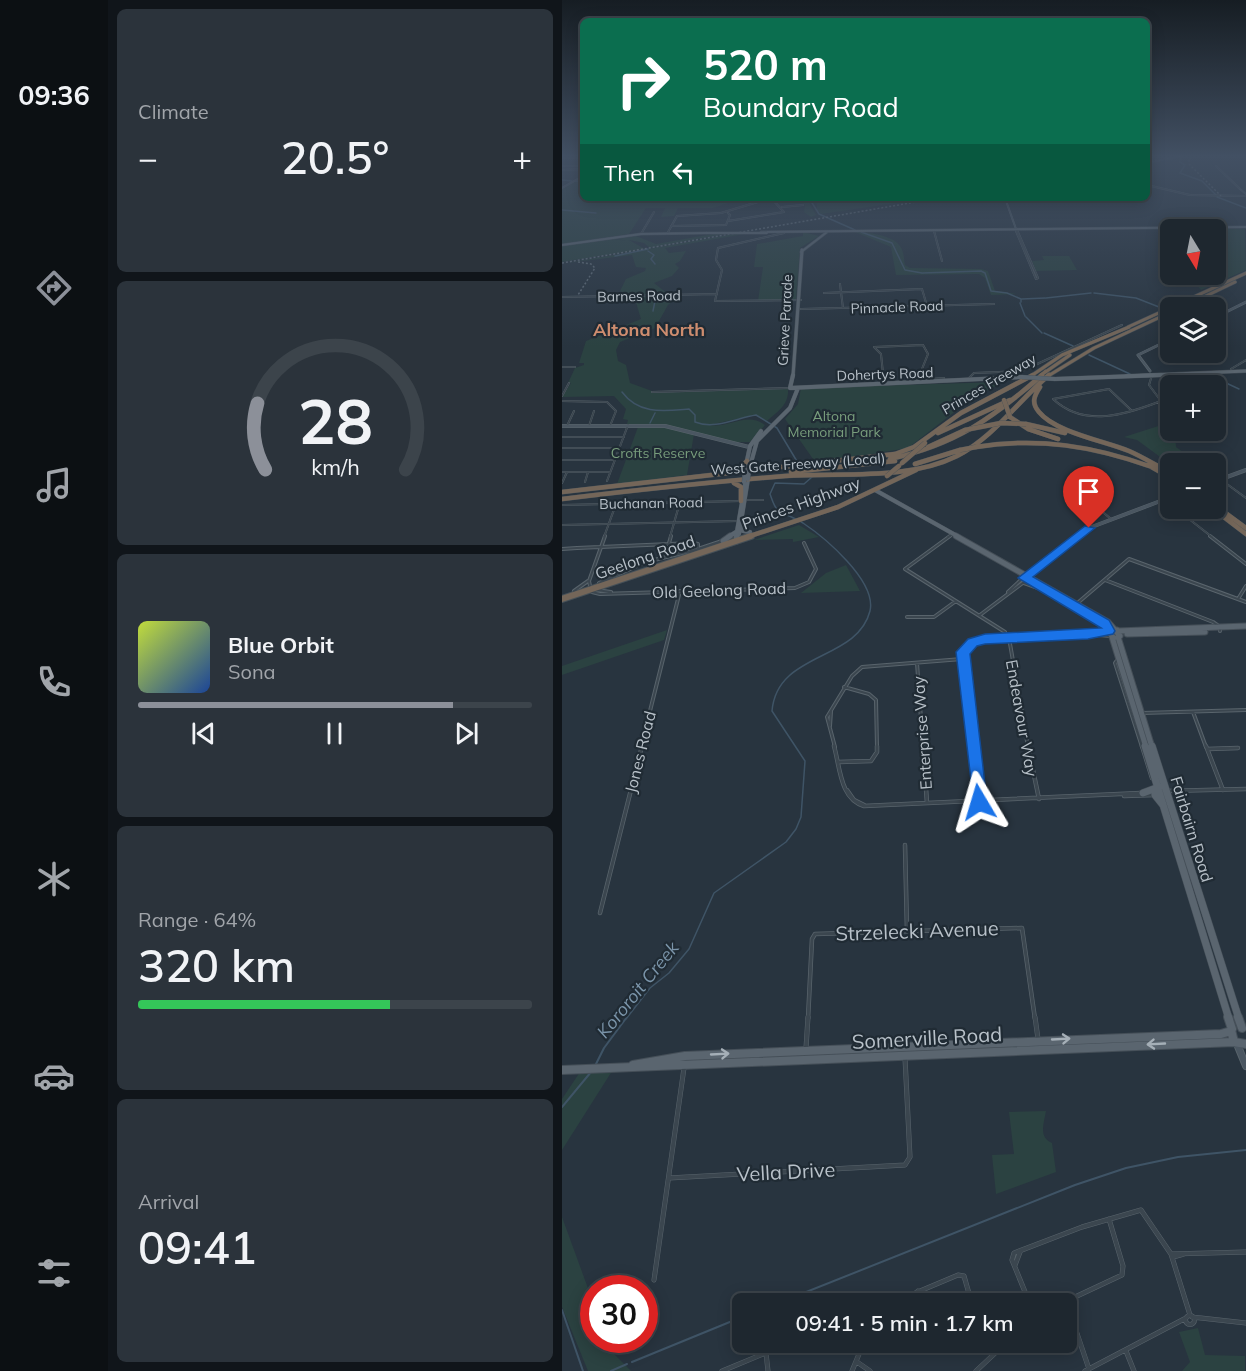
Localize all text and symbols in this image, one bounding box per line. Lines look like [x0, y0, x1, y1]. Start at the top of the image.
text: 520 m [703, 38, 828, 91]
icon: right [604, 42, 682, 120]
text: 09:36 [18, 78, 90, 112]
text: Boundary Road [703, 90, 899, 124]
text: Climate [138, 99, 209, 124]
text: 20.5° [281, 129, 389, 185]
text: − [138, 137, 158, 178]
text: + [512, 137, 532, 178]
icon: left [667, 156, 700, 189]
text: Then [604, 159, 655, 187]
north arrow [1160, 219, 1226, 285]
map controls [1160, 219, 1226, 519]
icon: directions [33, 267, 75, 309]
street label: Grieve Parade [774, 274, 796, 366]
street label: Barnes Road [597, 286, 681, 306]
street label: Pinnacle Road [850, 296, 944, 318]
button: layers [1160, 297, 1226, 363]
district label: Altona North [593, 318, 705, 341]
street label: Princes Freeway [938, 349, 1040, 418]
street label: Dohertys Road [836, 363, 934, 385]
button: + [1160, 375, 1226, 441]
text: 28 [298, 381, 372, 460]
park label: Altona Memorial Park [787, 407, 881, 441]
park label: Crofts Reserve [611, 444, 705, 462]
street label: West Gate Freeway (Local) [710, 449, 886, 479]
button: − [1160, 453, 1226, 519]
text: km/h [311, 454, 359, 481]
icon: music [33, 464, 75, 506]
pin [1063, 466, 1114, 528]
street label: Princes Highway [739, 472, 863, 534]
icon: arrive [1072, 475, 1105, 508]
street label: Buchanan Road [599, 493, 703, 513]
street label: Geelong Road [592, 531, 698, 583]
street label: Old Geelong Road [651, 578, 787, 602]
text: Blue Orbit [228, 631, 334, 659]
street label: Endeavour Way [1002, 658, 1042, 778]
text: Sona [228, 659, 276, 684]
icon: phone [33, 661, 75, 703]
street label: Enterprise Way [908, 675, 936, 790]
street label: Jones Road [620, 709, 660, 795]
icon: previous [187, 717, 220, 750]
icon: pause [318, 717, 351, 750]
icon: next [450, 717, 483, 750]
position arrow [947, 770, 1011, 834]
street label: Fairbairn Road [1166, 774, 1218, 884]
icon: climate [33, 858, 75, 900]
text: Range · 64% [138, 907, 256, 932]
street label: Strzelecki Avenue [835, 915, 999, 946]
water label: Kororoit Creek [592, 936, 684, 1043]
text: 320 km [138, 937, 295, 993]
street label: Somerville Road [851, 1021, 1003, 1054]
one-way arrow [1051, 1034, 1071, 1045]
one-way arrow [1147, 1039, 1167, 1050]
one-way arrow [709, 1049, 729, 1060]
icon: car [33, 1055, 75, 1097]
street label: Vella Drive [736, 1156, 836, 1187]
text: Arrival [138, 1189, 199, 1214]
text: 09:41 [138, 1219, 257, 1275]
icon: filters [33, 1252, 75, 1294]
speed limit sign: 30 [580, 1275, 658, 1353]
text: 09:41 · 5 min · 1.7 km [796, 1309, 1013, 1337]

